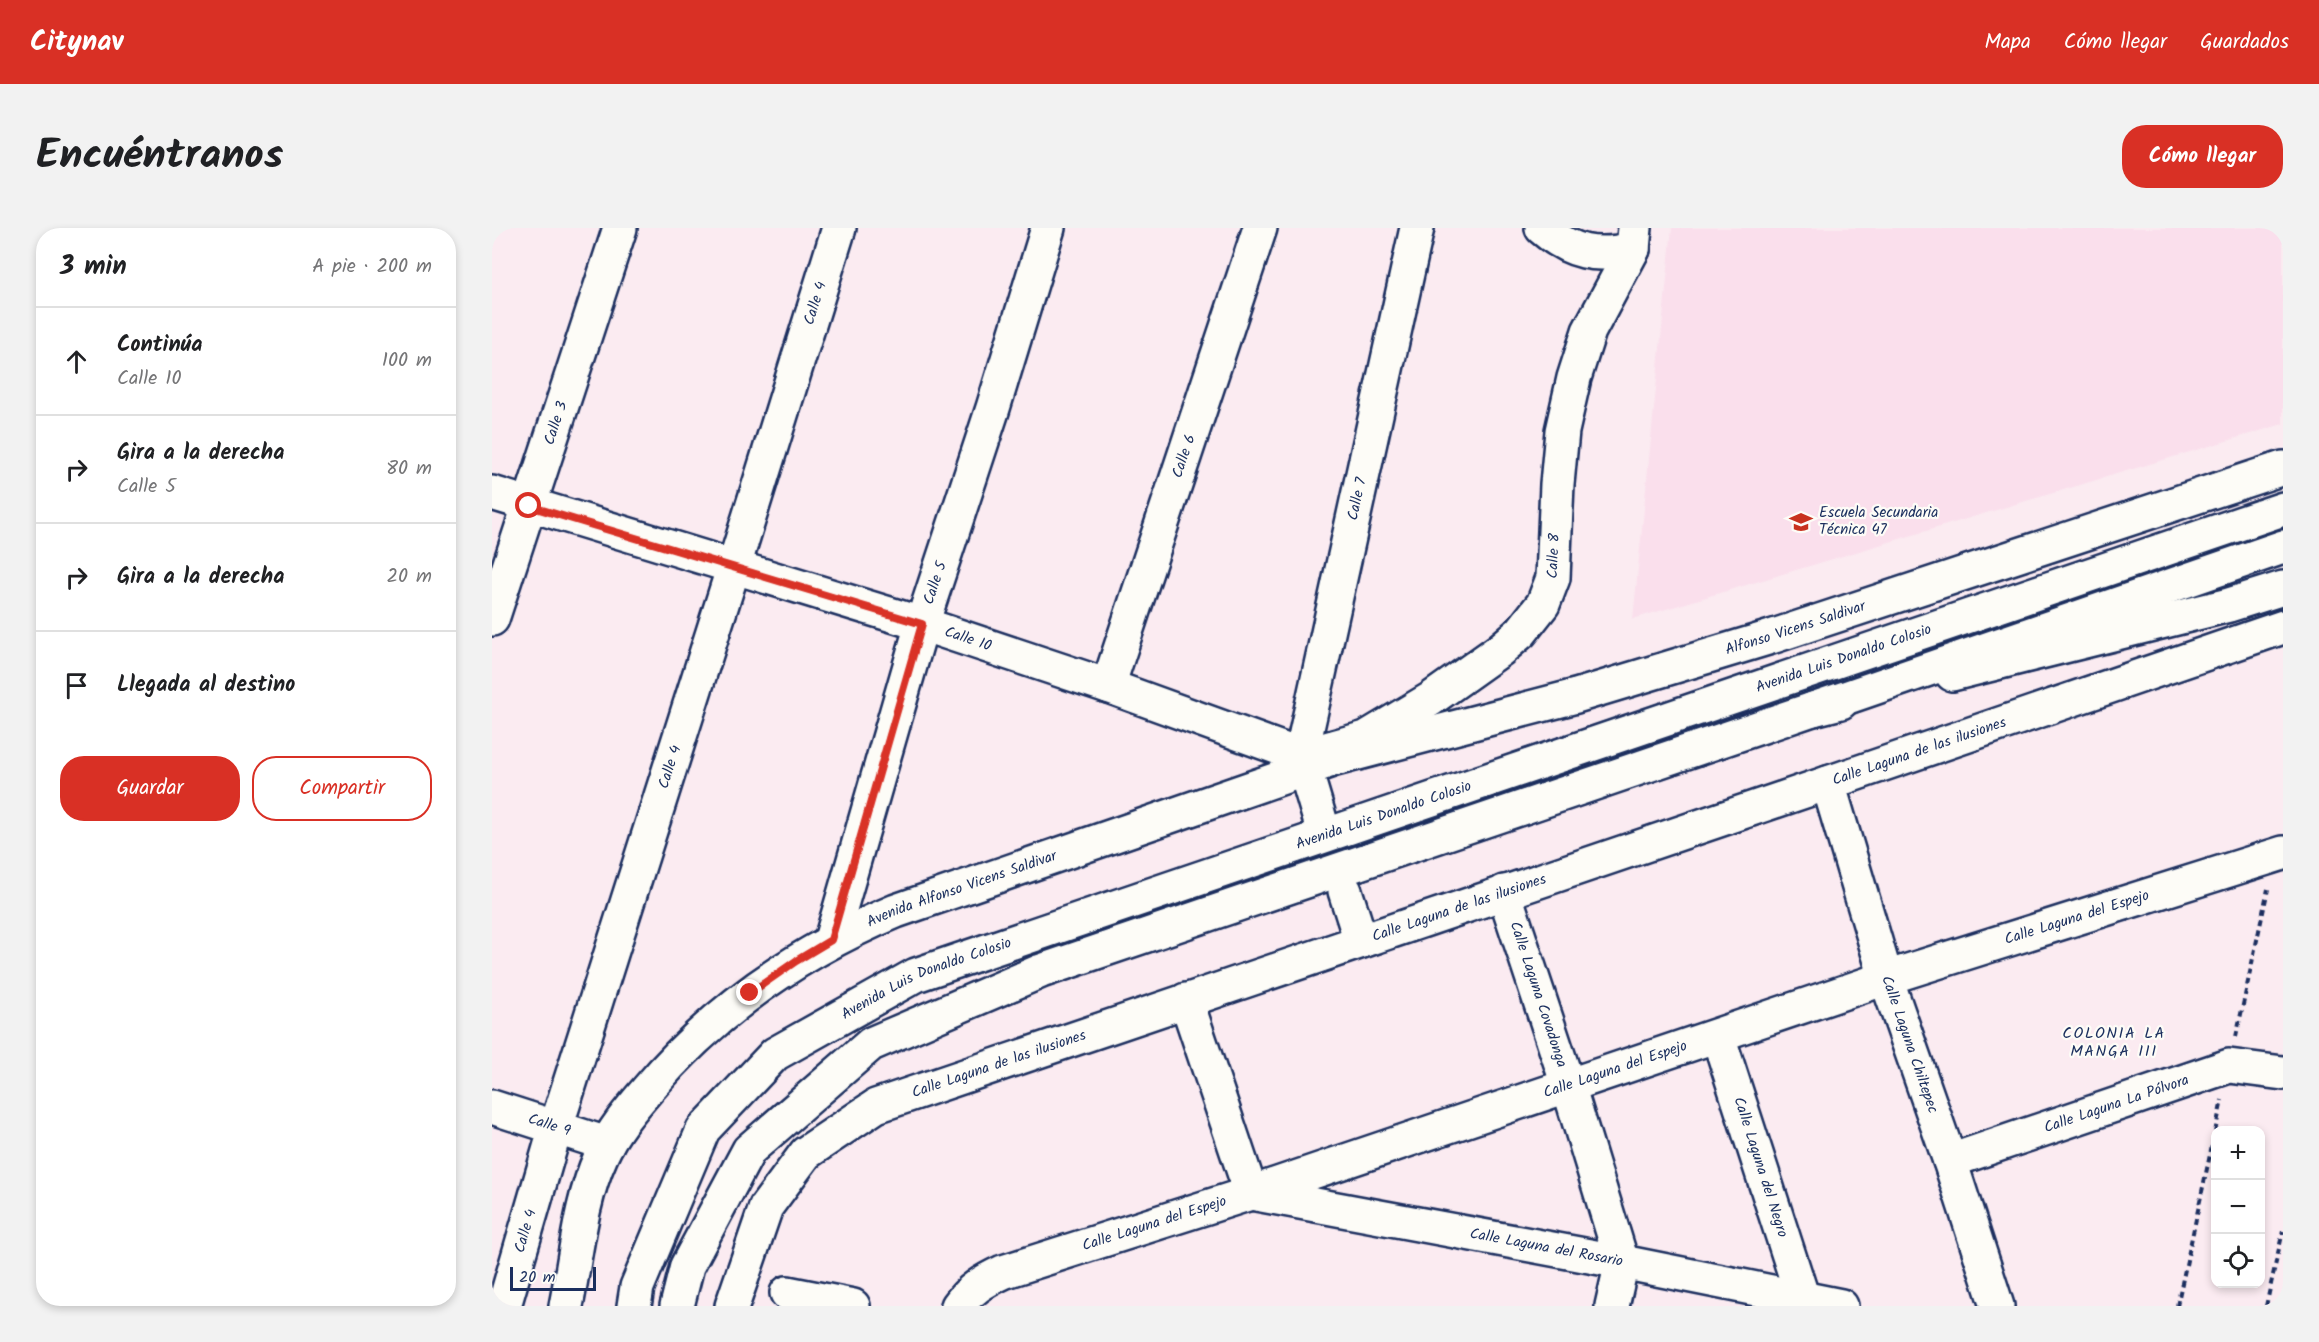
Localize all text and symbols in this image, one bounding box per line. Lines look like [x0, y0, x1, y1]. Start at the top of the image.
text: Citynav [30, 20, 123, 65]
text: Mapa [1984, 26, 2031, 59]
text: Cómo llegar [2064, 26, 2167, 59]
text: Guardados [2200, 26, 2289, 59]
text: Encuéntranos [36, 123, 283, 190]
button: Cómo llegar [2122, 125, 2283, 188]
text: 3 min [60, 246, 127, 288]
text: A pie · 200 m [312, 251, 432, 283]
street label: Calle 4 [798, 279, 834, 328]
text: Continúa [117, 328, 202, 363]
icon: ahead [60, 345, 93, 378]
text: 100 m [382, 345, 432, 377]
text: Calle 10 [117, 363, 181, 395]
street label: Calle 3 [538, 398, 575, 448]
street label: Calle 6 [1166, 431, 1203, 481]
text: Gira a la derecha [117, 436, 284, 471]
icon: right [60, 453, 93, 486]
text: 80 m [386, 453, 432, 485]
text: Calle 5 [117, 471, 176, 503]
street label: Calle 7 [1341, 474, 1374, 523]
route start [515, 492, 541, 518]
place label: Escuela Secundaria Técnica 47 [1819, 501, 1938, 542]
school or university icon: Escuela Secundaria Técnica 47 [1788, 509, 1814, 535]
street label: Calle 8 [1541, 532, 1567, 579]
street label: Calle 5 [917, 557, 954, 608]
text: Gira a la derecha [117, 560, 284, 595]
icon: right [60, 561, 93, 594]
text: 20 m [386, 561, 432, 593]
street label: Alfonso Vicens Saldivar [1722, 594, 1870, 662]
street label: Avenida Luis Donaldo Colosio [1753, 618, 1935, 700]
street label: Calle 10 [941, 620, 995, 659]
text: Llegada al destino [117, 668, 295, 703]
icon: arrive [60, 669, 93, 702]
street label: Calle Laguna de las ilusiones [1829, 711, 2010, 793]
street label: Calle 4 [652, 742, 688, 792]
button: Guardar [60, 756, 240, 821]
button: Compartir [252, 756, 432, 821]
street label: Avenida Luis Donaldo Colosio [1293, 774, 1475, 857]
street label: Avenida Alfonso Vicens Saldivar [863, 844, 1061, 934]
street label: Calle Laguna de las ilusiones [1369, 867, 1550, 949]
street label: Calle Laguna del Espejo [2002, 884, 2153, 952]
street label: Calle Laguna Covadonga [1503, 918, 1573, 1071]
street label: Avenida Luis Donaldo Colosio [837, 931, 1015, 1027]
street label: Calle Laguna Chiltepec [1874, 972, 1945, 1117]
route end [736, 979, 762, 1005]
district label: COLONIA LA MANGA III [2062, 1021, 2166, 1064]
street label: Calle Laguna de las ilusiones [909, 1023, 1090, 1105]
street label: Calle Laguna del Espejo [1540, 1034, 1691, 1105]
street label: Calle Laguna La Pólvora [2041, 1068, 2192, 1140]
street label: Calle Laguna del Negro [1726, 1094, 1794, 1241]
street label: Calle 9 [525, 1107, 574, 1144]
map controls [2211, 1126, 2265, 1288]
button: + [2211, 1126, 2265, 1180]
button: − [2211, 1180, 2265, 1234]
street label: Calle Laguna del Espejo [1079, 1189, 1230, 1258]
street label: Calle 4 [508, 1206, 543, 1256]
street label: Calle Laguna del Rosario [1468, 1222, 1625, 1274]
button: locate [2211, 1234, 2265, 1288]
scale bar [510, 1264, 596, 1292]
text: 20 m [519, 1265, 555, 1290]

